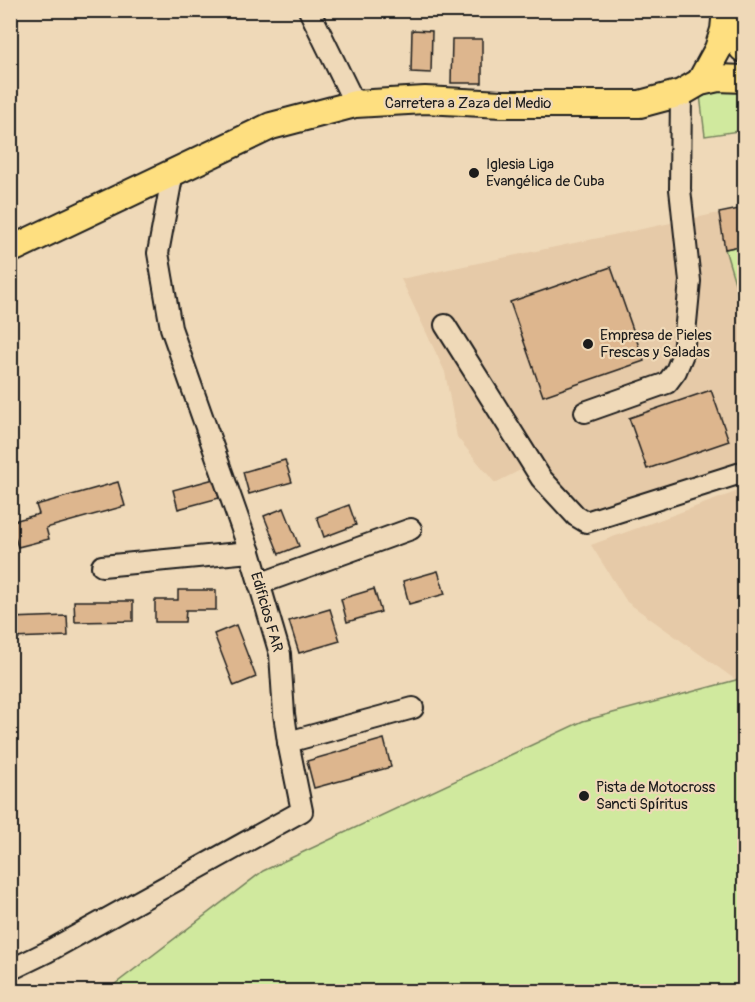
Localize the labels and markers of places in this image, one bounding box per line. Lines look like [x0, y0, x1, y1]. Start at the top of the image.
place label: Iglesia Liga Evangélica de Cuba [486, 155, 604, 191]
marker: Iglesia Liga Evangélica de Cuba [467, 166, 481, 180]
place label: Empresa de Pieles Frescas y Saladas [600, 326, 712, 362]
marker: Empresa de Pieles Frescas y Saladas [581, 337, 595, 351]
place label: Pista de Motocross Sancti Spíritus [596, 778, 715, 814]
marker: Pista de Motocross Sancti Spíritus [577, 789, 591, 803]

